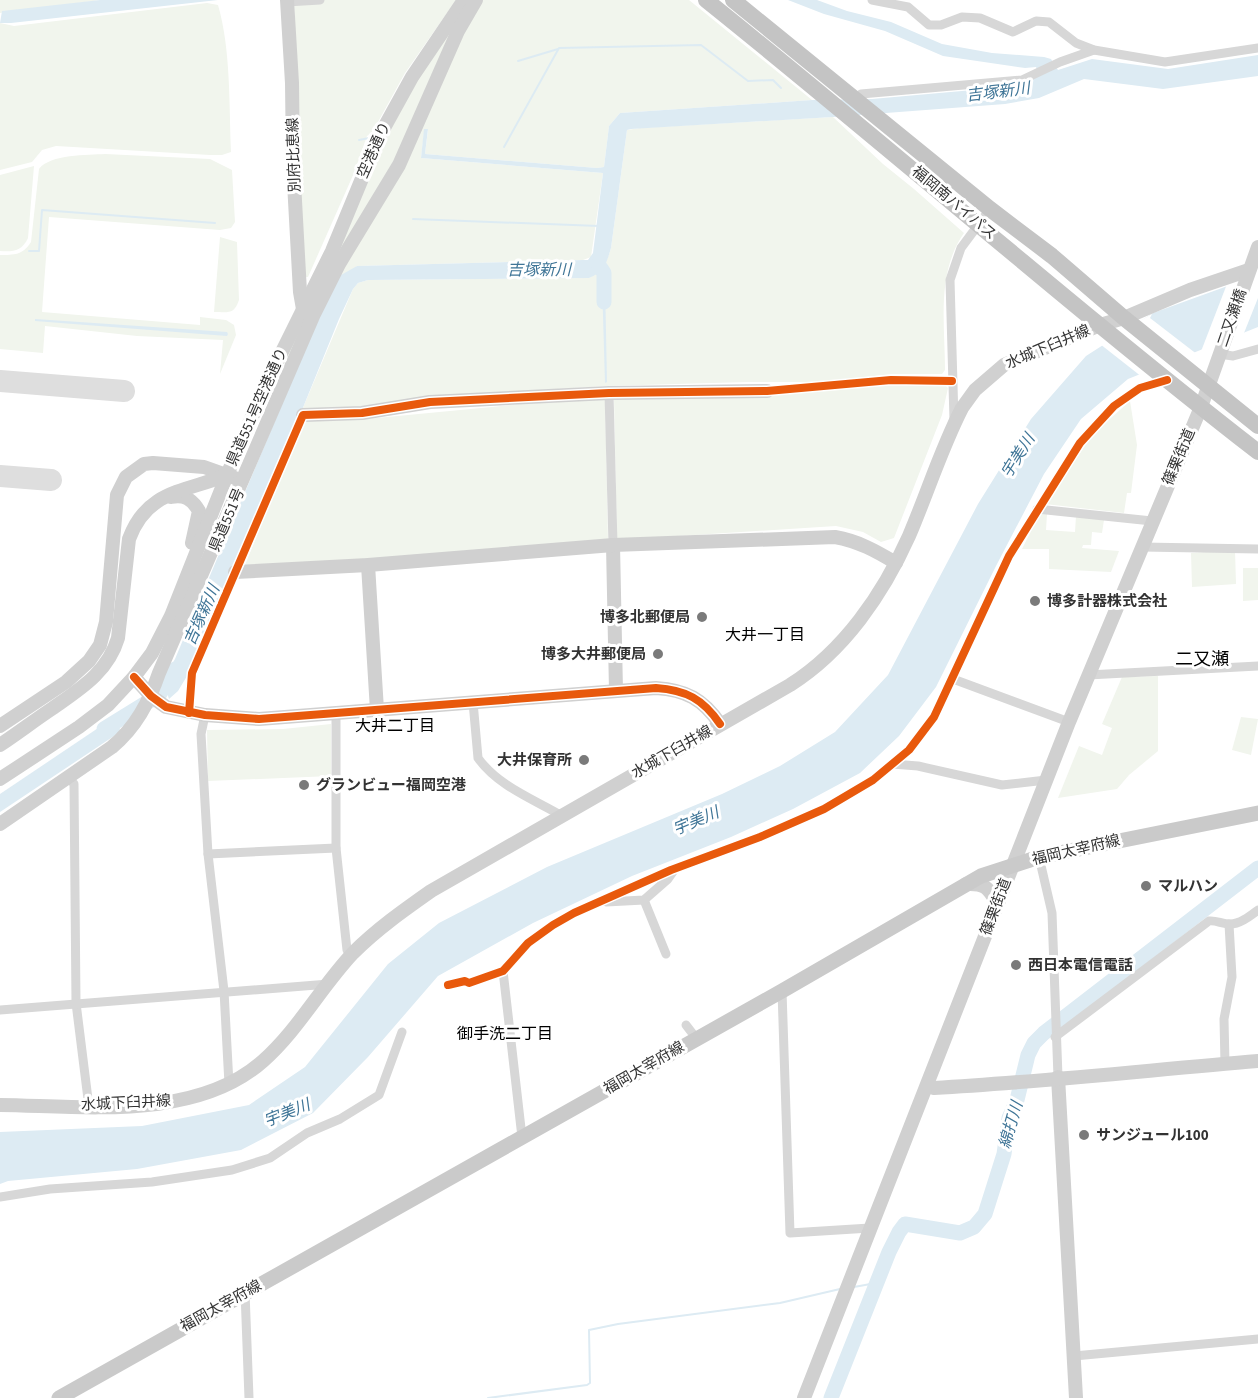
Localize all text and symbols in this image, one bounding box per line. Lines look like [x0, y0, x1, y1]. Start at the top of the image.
water label: 吉塚新川 [965, 77, 1033, 107]
street label: 別府比恵線 [282, 117, 306, 193]
street label: 空港通り [352, 118, 396, 182]
street label: 福岡南バイパス [907, 161, 1001, 245]
water label: 吉塚新川 [507, 259, 573, 281]
street label: 二又瀬橋 [1212, 286, 1252, 350]
street label: 水城下臼井線 [1002, 320, 1094, 374]
street label: 県道551号空港通り [222, 345, 292, 469]
street label: 篠栗街道 [1158, 425, 1200, 489]
water label: 宇美川 [996, 428, 1041, 482]
street label: 県道551号 [204, 485, 250, 555]
water label: 吉塚新川 [179, 579, 226, 649]
place label: 博多計器株式会社 [1047, 591, 1167, 612]
marker: 博多計器株式会社 [1028, 594, 1042, 608]
place label: 博多北郵便局 [600, 607, 690, 628]
marker: 博多北郵便局 [695, 610, 709, 624]
district label: 大井一丁目 [725, 624, 805, 646]
place label: 博多大井郵便局 [541, 644, 646, 665]
marker: 博多大井郵便局 [651, 647, 665, 661]
district label: 二又瀬 [1175, 647, 1229, 672]
district label: 大井二丁目 [355, 715, 435, 737]
street label: 水城下臼井線 [628, 720, 716, 784]
place label: 大井保育所 [497, 750, 572, 771]
marker: 大井保育所 [577, 753, 591, 767]
place label: グランビュー福岡空港 [316, 775, 466, 796]
marker: グランビュー福岡空港 [297, 778, 311, 792]
water label: 宇美川 [670, 801, 724, 841]
street label: 福岡太宰府線 [1030, 830, 1122, 870]
street label: 篠栗街道 [975, 875, 1017, 939]
place label: マルハン [1158, 876, 1218, 897]
marker: マルハン [1139, 879, 1153, 893]
place label: 西日本電信電話 [1028, 955, 1133, 976]
marker: 西日本電信電話 [1009, 958, 1023, 972]
district label: 御手洗二丁目 [457, 1023, 553, 1045]
street label: 福岡太宰府線 [600, 1036, 688, 1100]
street label: 水城下臼井線 [81, 1090, 171, 1116]
water label: 宇美川 [261, 1093, 315, 1132]
water label: 綿打川 [994, 1097, 1029, 1151]
place label: サンジュール100 [1096, 1125, 1209, 1146]
marker: サンジュール100 [1077, 1128, 1091, 1142]
street label: 福岡太宰府線 [177, 1275, 265, 1337]

